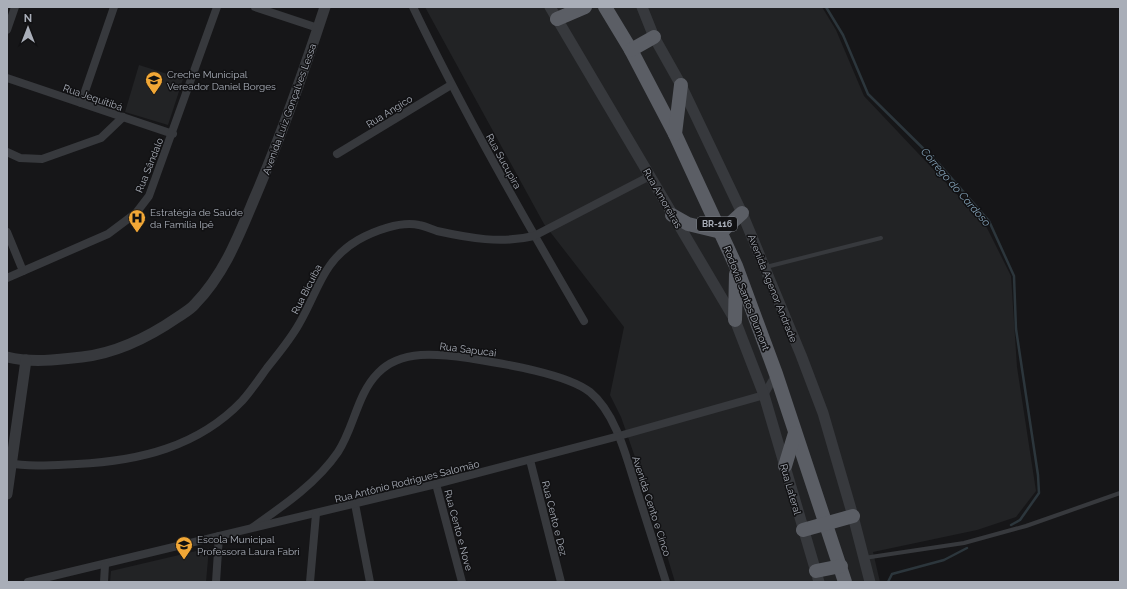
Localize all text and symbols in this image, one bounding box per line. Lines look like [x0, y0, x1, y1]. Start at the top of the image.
north arrow [8, 8, 48, 48]
text: N [24, 12, 32, 25]
street label: Avenida Luiz Gonçalves Lessa [261, 42, 318, 176]
place label: Creche Municipal Vereador Daniel Borges [167, 69, 276, 92]
school or university icon: Creche Municipal Vereador Daniel Borges [144, 70, 164, 95]
street label: Rua Jequitibá [62, 82, 124, 113]
street label: Rua Angico [364, 93, 414, 130]
street label: Rua Sucupira [484, 132, 523, 191]
street label: Rua Sândalo [133, 136, 165, 194]
water label: Córrego do Cardoso [918, 145, 993, 229]
street label: Rua Amoreiras [641, 166, 684, 230]
place label: Estratégia de Saúde da Família Ipê [150, 207, 243, 230]
hospital icon: Estratégia de Saúde da Família Ipê [127, 208, 147, 233]
road number: BR-116 [697, 217, 737, 231]
street label: Avenida Agenor Andrade [746, 233, 799, 344]
street label: Rodovia Santos Dumont [721, 244, 772, 353]
street label: Rua Bicuíba [289, 262, 324, 316]
street label: Rua Sapucai [439, 341, 497, 358]
street label: Avenida Cento e Cinco [630, 455, 673, 558]
street label: Rua Antônio Rodrigues Salomão [334, 458, 481, 505]
street label: Rua Lateral [778, 462, 803, 516]
street label: Rua Cento e Dez [540, 479, 569, 557]
street label: Rua Cento e Nove [442, 488, 475, 572]
place label: Escola Municipal Professora Laura Fabri [197, 534, 300, 557]
school or university icon: Escola Municipal Professora Laura Fabri [174, 535, 194, 560]

